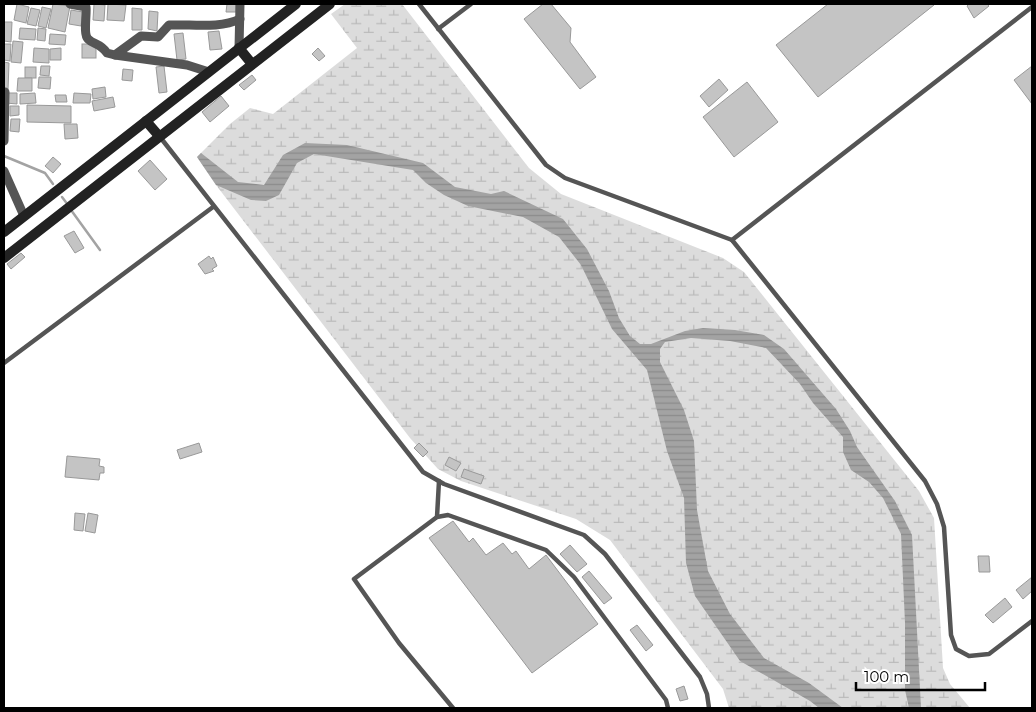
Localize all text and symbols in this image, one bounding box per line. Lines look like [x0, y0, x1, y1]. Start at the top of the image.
scale bar [856, 660, 985, 692]
text: 100 m [864, 667, 909, 686]

